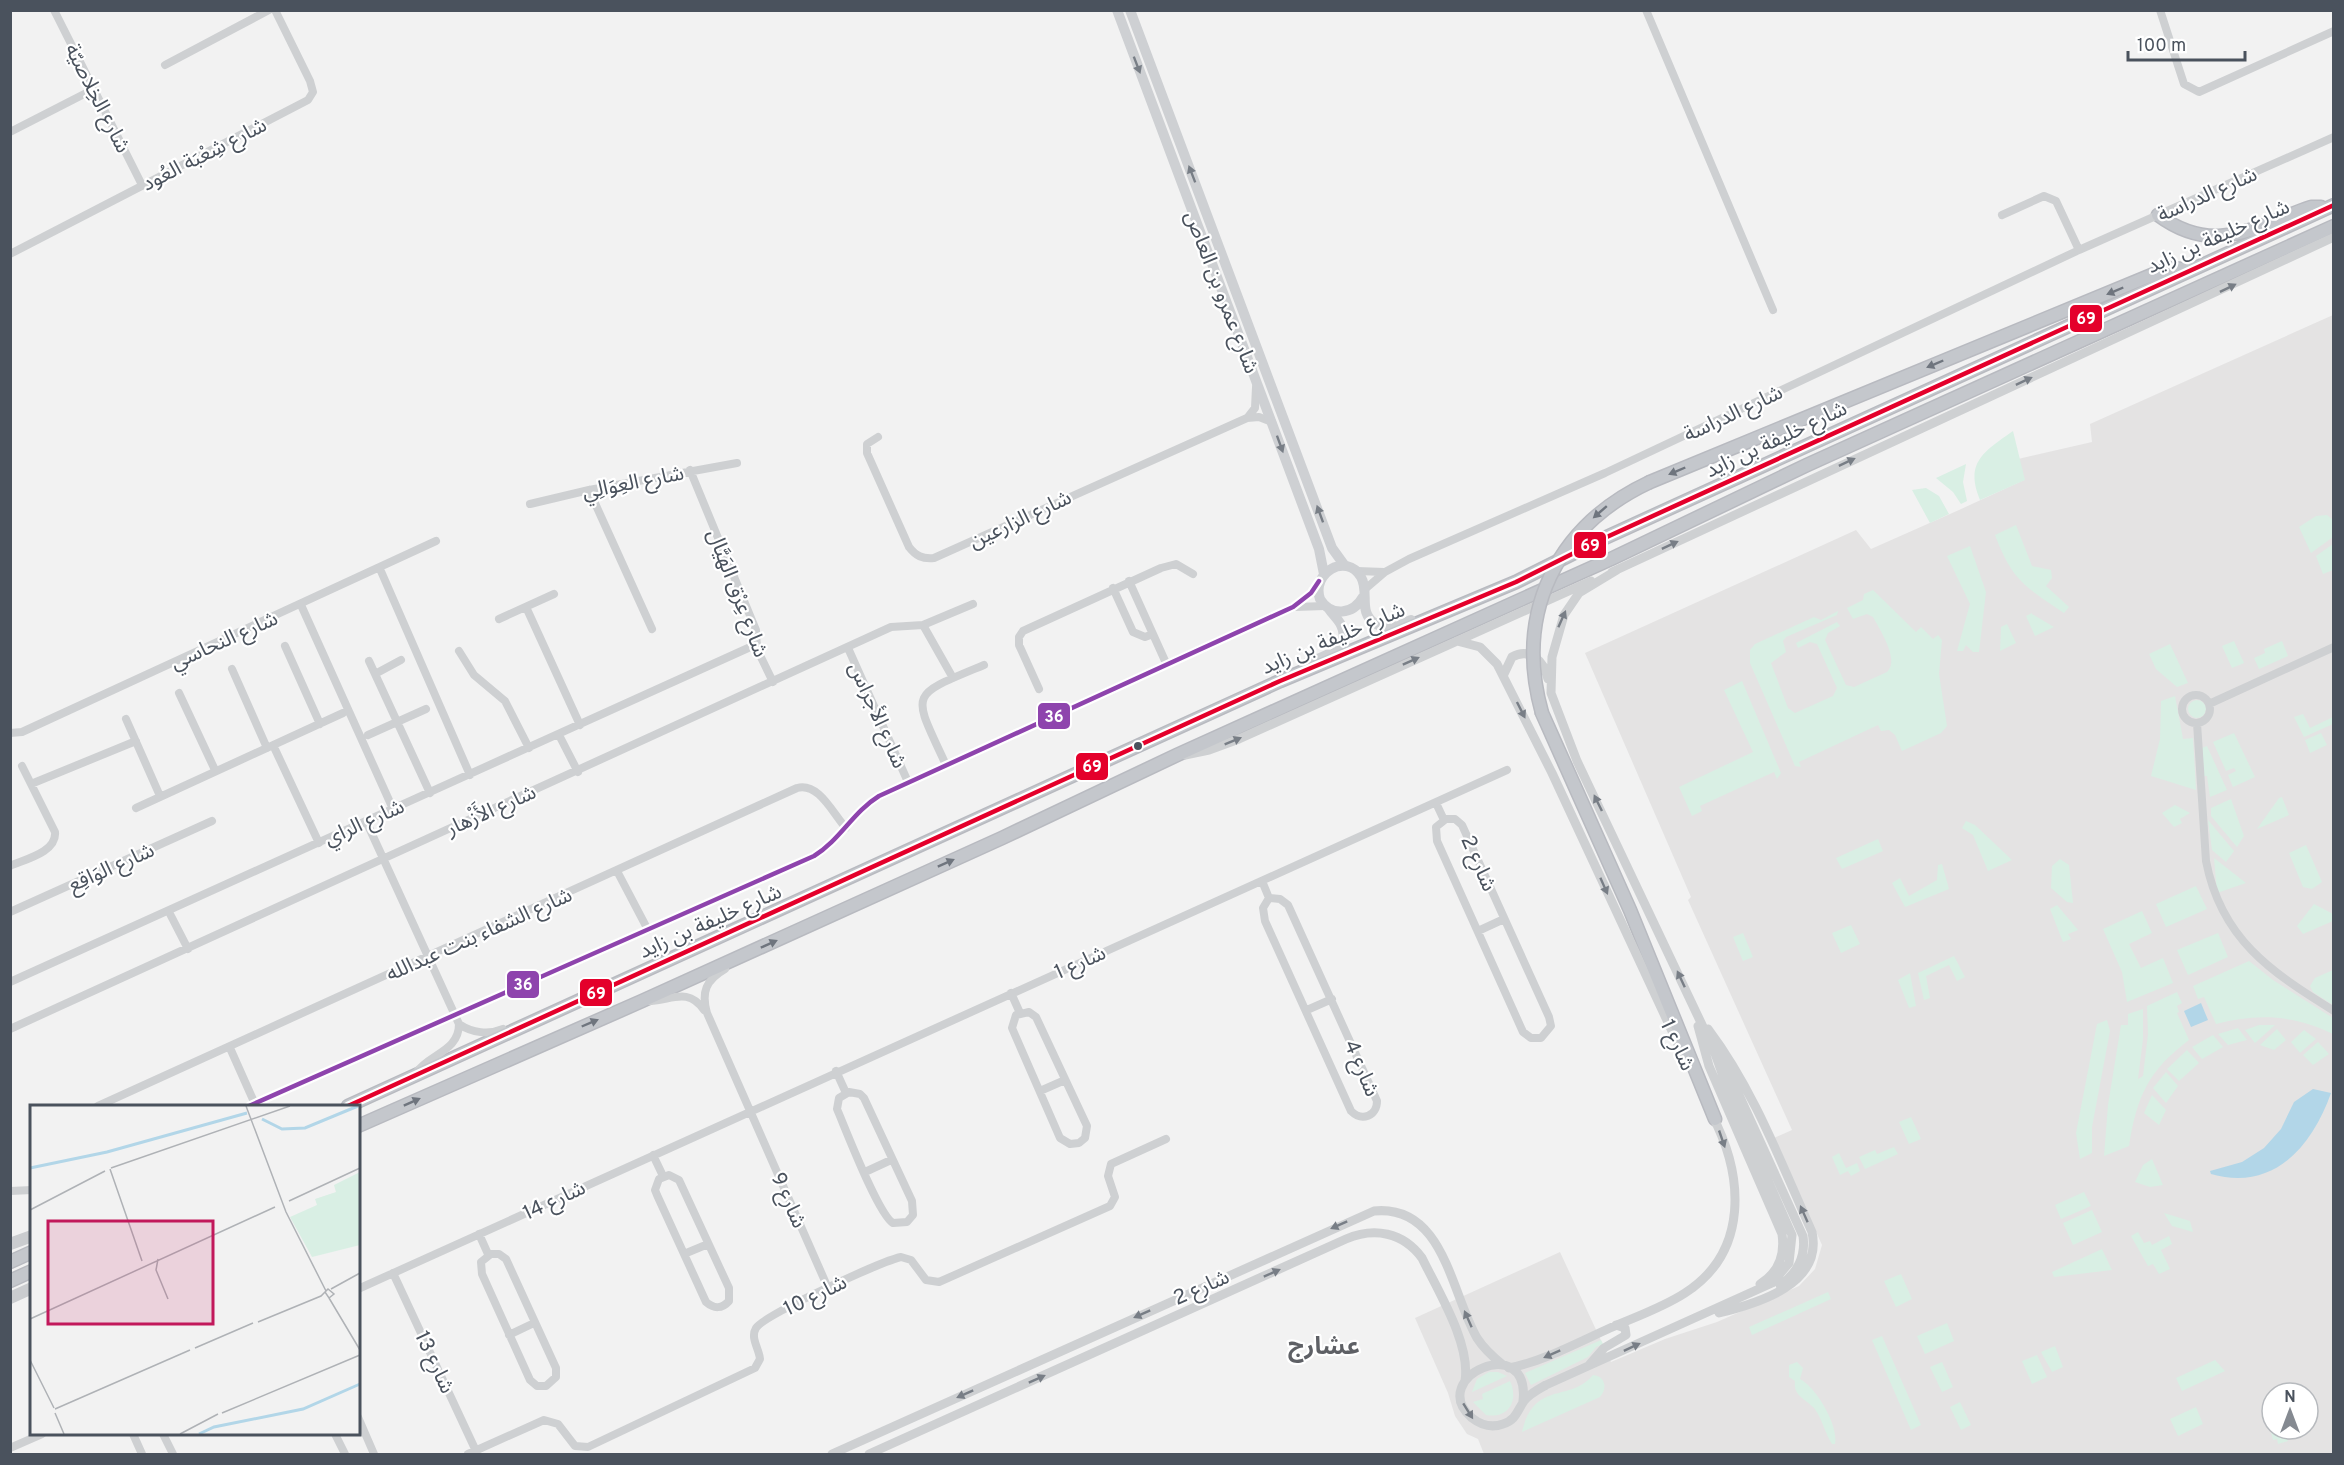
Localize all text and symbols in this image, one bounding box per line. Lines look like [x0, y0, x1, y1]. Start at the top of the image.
scale bar [2128, 24, 2245, 62]
text: 100 m [2137, 35, 2186, 58]
street label: شارع الخِلاصيّة [58, 39, 136, 158]
one-way arrow [1133, 56, 1143, 74]
street label: شارع شِعْبَة العُود [138, 112, 272, 198]
street label: شارع الدراسة [2154, 161, 2262, 229]
one-way arrow [1187, 165, 1197, 183]
street label: شارع خليفة بن زايد [2143, 194, 2294, 281]
street label: شارع عمرو بن العاص [1177, 207, 1264, 378]
one-way arrow [2220, 283, 2237, 292]
one-way arrow [2106, 286, 2124, 296]
line badge: 69 [2069, 304, 2103, 333]
text: 69 [2076, 310, 2096, 330]
one-way arrow [1925, 359, 1943, 369]
one-way arrow [2016, 376, 2033, 385]
street label: شارع الدراسة [1680, 380, 1788, 449]
street label: شارع خليفة بن زايد [1701, 396, 1852, 485]
one-way arrow [1276, 435, 1286, 453]
one-way arrow [1838, 458, 1855, 467]
street label: شارع العِوَالِي [580, 460, 687, 507]
one-way arrow [1668, 467, 1686, 476]
street label: شارع الزارعين [965, 485, 1076, 556]
one-way arrow [1315, 505, 1324, 523]
one-way arrow [1593, 505, 1608, 518]
street label: شارع عِرْق الهَيَّال [700, 526, 773, 661]
line badge: 69 [1573, 531, 1607, 559]
text: 69 [1580, 537, 1600, 557]
one-way arrow [1662, 541, 1679, 550]
street label: شارع خليفة بن زايد [1258, 597, 1409, 682]
street label: شارع النحاسي [167, 606, 283, 678]
one-way arrow [1558, 611, 1567, 628]
one-way arrow [1402, 657, 1419, 666]
street label: شارع الأجراس [841, 658, 912, 773]
one-way arrow [1515, 701, 1525, 719]
line badge: 36 [1037, 702, 1071, 730]
text: 36 [1044, 708, 1064, 728]
one-way arrow [1224, 736, 1242, 745]
unlabelled marker [1132, 740, 1144, 752]
line badge: 69 [1075, 752, 1109, 781]
text: 69 [1082, 758, 1102, 778]
street label: شارع الأَزْهار [440, 776, 541, 844]
street label: شارع الراي [320, 794, 409, 854]
one-way arrow [1593, 794, 1602, 811]
street label: شارع 2 [1453, 831, 1502, 896]
street label: شارع الوَاقِع [64, 837, 159, 899]
one-way arrow [937, 858, 955, 867]
one-way arrow [1599, 878, 1608, 895]
street label: شارع خليفة بن زايد [635, 879, 786, 966]
street label: شارع الشفاء بنت عبدالله [382, 882, 577, 989]
one-way arrow [760, 939, 777, 948]
street label: شارع 1 [1051, 940, 1111, 987]
line badge: 36 [506, 970, 540, 999]
one-way arrow [1676, 971, 1685, 988]
text: 36 [513, 976, 533, 996]
line badge: 69 [579, 978, 613, 1007]
text: 69 [586, 985, 606, 1005]
street label: شارع 1 [1653, 1016, 1700, 1076]
one-way arrow [582, 1018, 600, 1028]
street label: شارع 4 [1337, 1036, 1385, 1101]
one-way arrow [403, 1097, 421, 1106]
inset map [30, 1105, 360, 1435]
one-way arrow [1717, 1130, 1727, 1148]
street label: شارع 9 [763, 1168, 812, 1233]
street label: شارع 14 [519, 1175, 590, 1228]
one-way arrow [1799, 1205, 1808, 1222]
one-way arrow [1330, 1220, 1348, 1230]
street label: شارع 2 [1169, 1264, 1234, 1313]
one-way arrow [1264, 1268, 1281, 1277]
street label: شارع 10 [780, 1269, 852, 1323]
one-way arrow [1134, 1309, 1151, 1318]
one-way arrow [1464, 1311, 1473, 1328]
street label: شارع 13 [407, 1327, 460, 1398]
district label: عشارج [1288, 1333, 1360, 1363]
one-way arrow [1623, 1342, 1641, 1352]
one-way arrow [1543, 1350, 1560, 1359]
one-way arrow [1028, 1374, 1045, 1383]
north arrow [2260, 1381, 2320, 1441]
text: N [2284, 1388, 2296, 1408]
one-way arrow [956, 1390, 973, 1399]
one-way arrow [1463, 1402, 1474, 1419]

